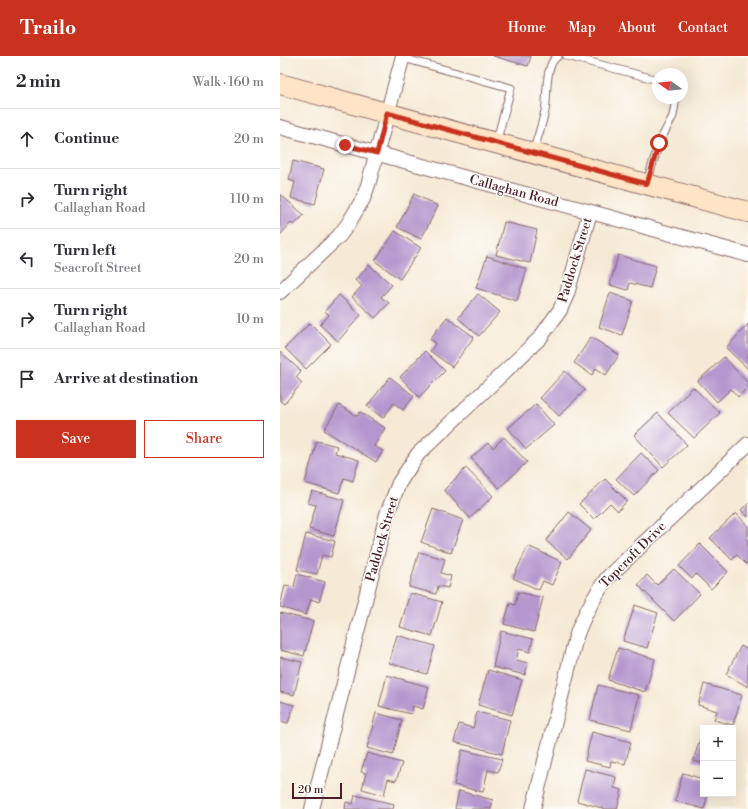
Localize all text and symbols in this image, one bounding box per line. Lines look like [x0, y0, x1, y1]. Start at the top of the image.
text: Trailo [20, 16, 76, 40]
text: Home [508, 19, 546, 37]
text: Map [568, 19, 596, 37]
text: About [618, 19, 656, 37]
text: Contact [678, 19, 728, 37]
north arrow [652, 68, 688, 104]
text: 2 min [16, 71, 61, 93]
text: Walk · 160 m [193, 74, 264, 90]
icon: ahead [16, 128, 38, 150]
text: Continue [54, 129, 119, 148]
text: 20 m [234, 131, 264, 147]
route start [650, 134, 668, 152]
route end [336, 136, 354, 154]
street label: Callaghan Road [468, 171, 561, 211]
text: Turn right [54, 181, 128, 200]
icon: right [16, 188, 38, 210]
text: 110 m [230, 191, 264, 207]
text: Callaghan Road [54, 200, 145, 216]
street label: Paddock Street [554, 215, 596, 305]
text: Turn left [54, 241, 116, 260]
icon: left [16, 248, 38, 270]
text: 20 m [234, 251, 264, 267]
text: Seacroft Street [54, 260, 142, 276]
text: Turn right [54, 301, 128, 320]
icon: right [16, 308, 38, 330]
text: 10 m [236, 311, 264, 327]
text: Callaghan Road [54, 320, 145, 336]
icon: arrive [16, 368, 38, 390]
text: Arrive at destination [54, 369, 198, 388]
button: Save [16, 420, 136, 458]
button: Share [144, 420, 264, 458]
street label: Paddock Street [362, 494, 402, 584]
street label: Topcroft Drive [596, 518, 670, 592]
map controls [700, 725, 736, 797]
button: + [700, 725, 736, 761]
button: − [700, 761, 736, 797]
scale bar [292, 781, 342, 800]
text: 20 m [298, 783, 323, 797]

